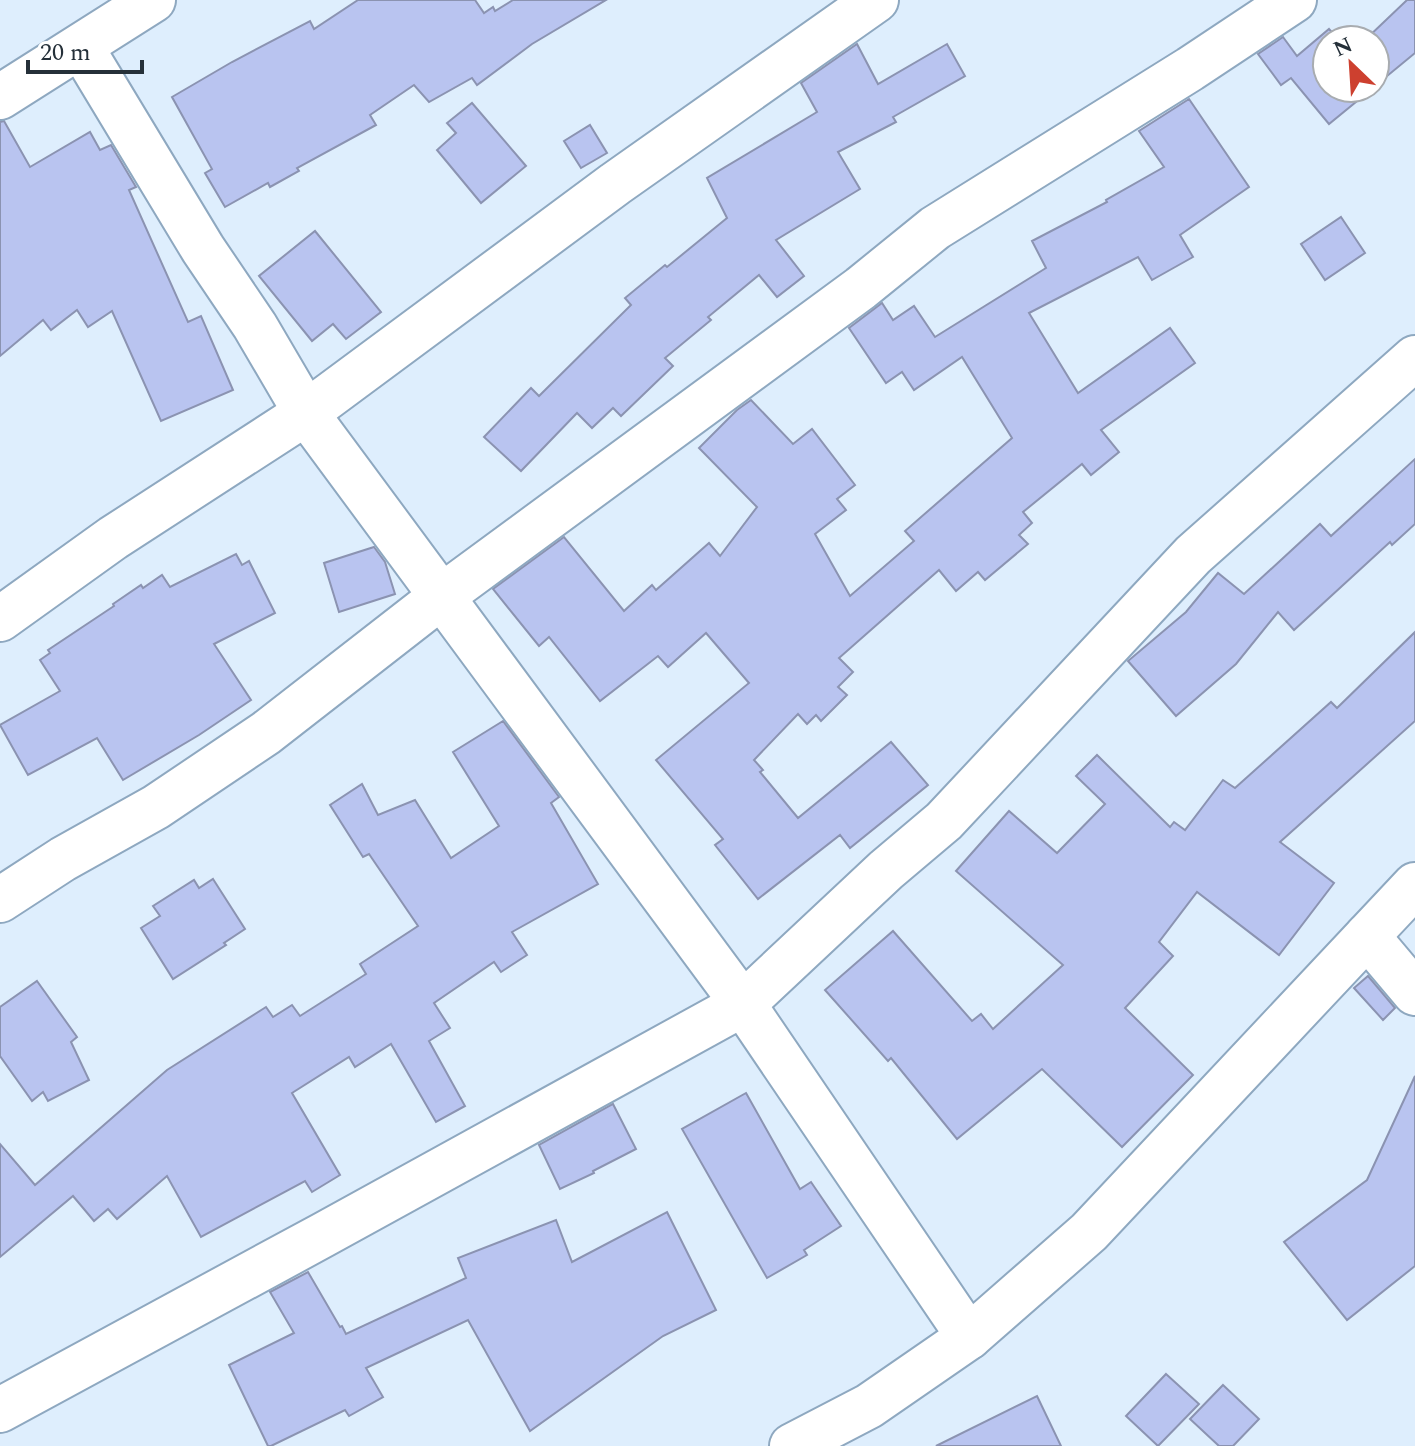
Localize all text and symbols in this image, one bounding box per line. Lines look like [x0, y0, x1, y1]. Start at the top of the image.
scale bar [28, 24, 142, 74]
north arrow [1311, 24, 1391, 104]
text: N [1328, 28, 1358, 66]
text: 20 m [40, 35, 91, 71]

